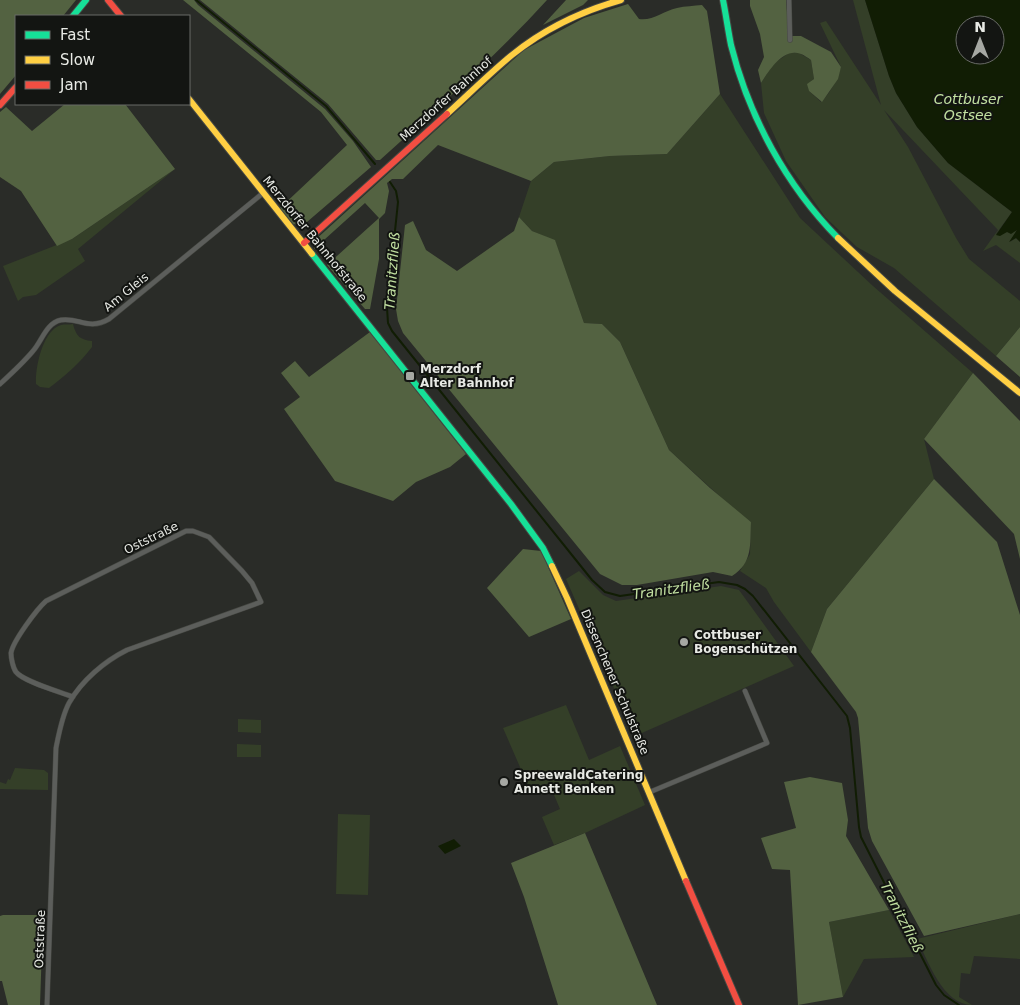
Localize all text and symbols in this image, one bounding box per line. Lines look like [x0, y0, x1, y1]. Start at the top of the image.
legend [15, 15, 190, 105]
north arrow [955, 15, 1005, 65]
text: N [974, 19, 986, 35]
text: Fast [60, 26, 90, 44]
text: Slow [60, 51, 95, 69]
street label: Merzdorfer Bahnhof [397, 53, 496, 144]
text: Jam [59, 76, 88, 94]
water label: Cottbuser Ostsee [934, 91, 1004, 123]
street label: Merzdorfer Bahnhofstraße [260, 173, 370, 305]
water label: Tranitzfließ [381, 231, 403, 310]
street label: Am Gleis [101, 270, 151, 314]
place label: Merzdorf Alter Bahnhof [420, 362, 514, 390]
marker: Merzdorf Alter Bahnhof [404, 370, 416, 382]
street label: Oststraße [122, 519, 180, 557]
water label: Tranitzfließ [631, 576, 711, 602]
street label: Dissenchener Schulstraße [578, 607, 652, 757]
place label: Cottbuser Bogenschützen [694, 628, 797, 656]
marker: Cottbuser Bogenschützen [678, 636, 690, 648]
place label: SpreewaldCatering Annett Benken [514, 768, 643, 796]
marker: SpreewaldCatering Annett Benken [498, 776, 510, 788]
water label: Tranitzfließ [877, 879, 927, 955]
street label: Oststraße [32, 909, 48, 969]

